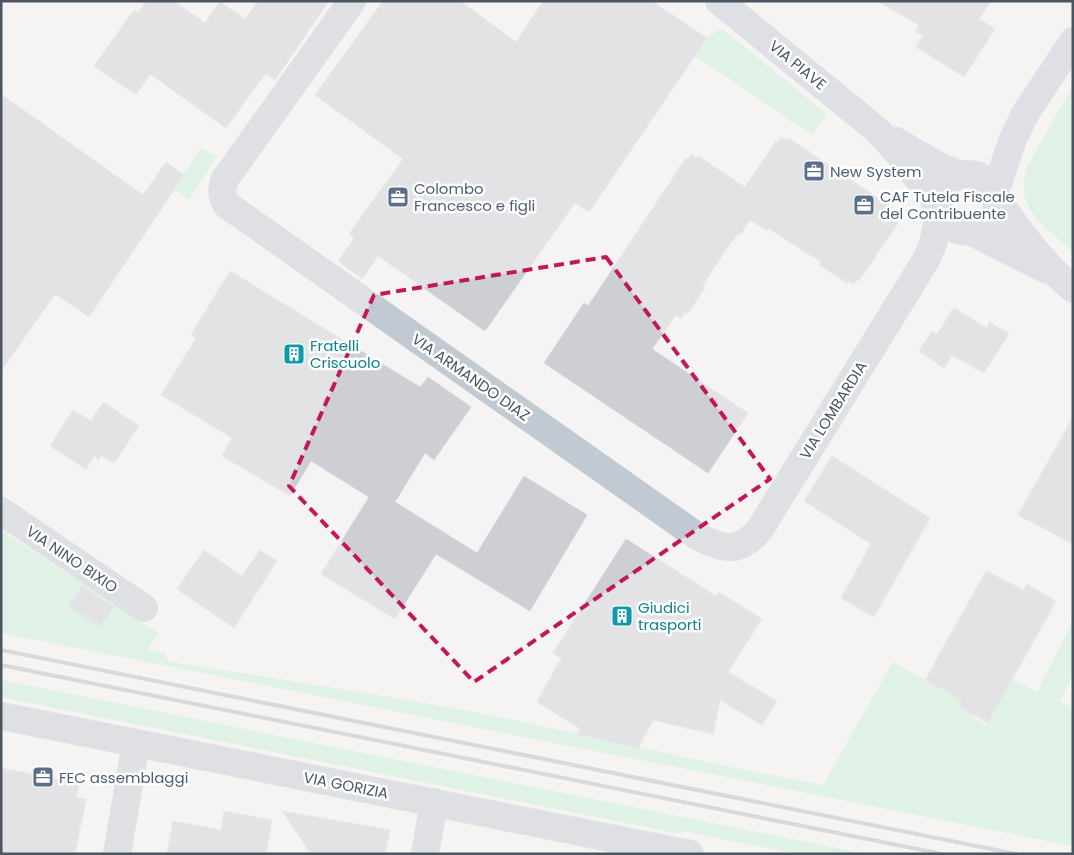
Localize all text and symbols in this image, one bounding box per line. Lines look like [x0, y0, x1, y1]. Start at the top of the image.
street label: VIA PIAVE [765, 35, 831, 95]
office icon: New System [802, 159, 826, 183]
place label: New System [830, 161, 921, 182]
place label: Colombo Francesco e figli [414, 178, 535, 216]
office icon: Colombo Francesco e figli [386, 185, 410, 209]
place label: CAF Tutela Fiscale del Contribuente [880, 186, 1015, 224]
office icon: CAF Tutela Fiscale del Contribuente [852, 193, 876, 217]
street label: VIA ARMANDO DIAZ [408, 328, 534, 426]
place label: Fratelli Criscuolo [310, 335, 380, 373]
building icon: Fratelli Criscuolo [282, 342, 306, 366]
street label: VIA LOMBARDIA [794, 357, 872, 463]
street label: VIA NINO BIXIO [22, 521, 122, 598]
place label: Giudici trasporti [638, 597, 702, 635]
building icon: Giudici trasporti [610, 604, 634, 628]
office icon: FEC assemblaggi [31, 765, 55, 789]
street label: VIA GORIZIA [302, 766, 390, 804]
place label: FEC assemblaggi [59, 767, 188, 788]

